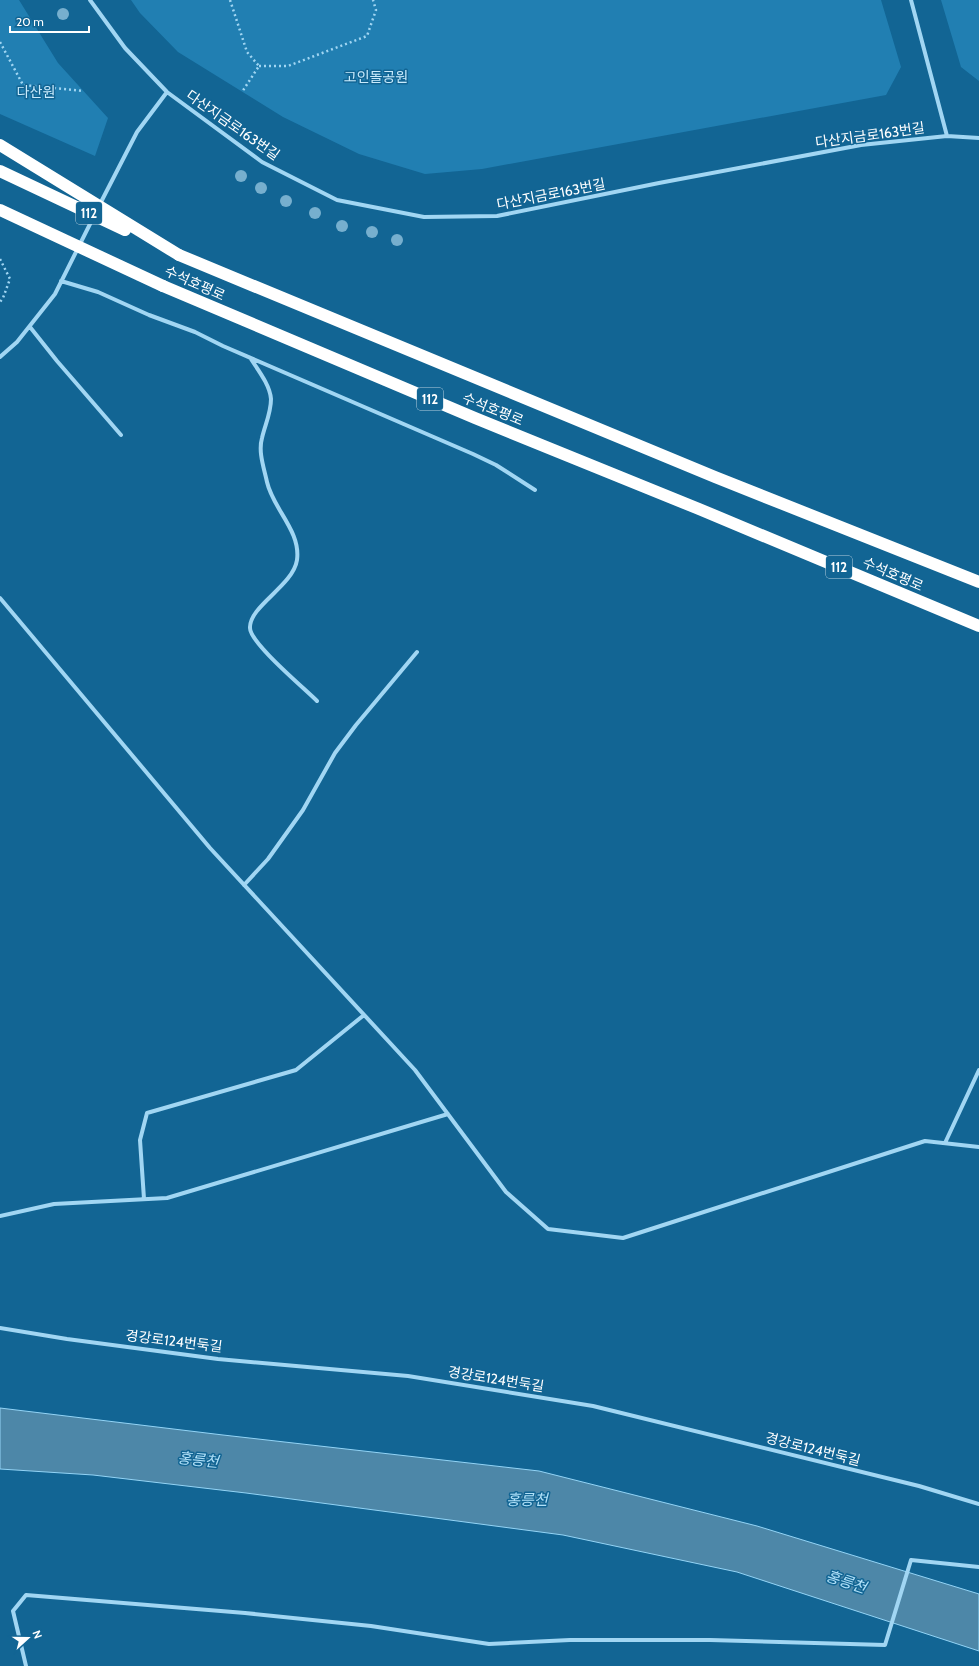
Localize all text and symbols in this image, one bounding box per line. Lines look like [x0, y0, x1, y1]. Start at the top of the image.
scale bar [10, 8, 89, 34]
text: 20 m [16, 14, 44, 29]
park label: 고인돌공원 [344, 68, 408, 86]
park label: 다산원 [17, 83, 55, 101]
street label: 다산지금로163번길 [183, 86, 283, 164]
street label: 다산지금로163번길 [814, 118, 926, 152]
street label: 다산지금로163번길 [495, 175, 607, 213]
road number: 112 [76, 202, 102, 224]
street label: 수석호평로 [162, 262, 228, 304]
road number: 112 [417, 388, 443, 410]
street label: 수석호평로 [460, 389, 526, 429]
street label: 수석호평로 [860, 553, 926, 595]
road number: 112 [826, 556, 852, 578]
street label: 경강로124번둑길 [125, 1326, 223, 1356]
street label: 경강로124번둑길 [447, 1363, 545, 1395]
street label: 경강로124번둑길 [764, 1429, 862, 1469]
water label: 홍릉천 [176, 1449, 222, 1471]
water label: 홍릉천 [506, 1491, 550, 1509]
water label: 홍릉천 [824, 1567, 871, 1598]
north arrow [8, 1618, 48, 1658]
text: N [29, 1628, 45, 1641]

